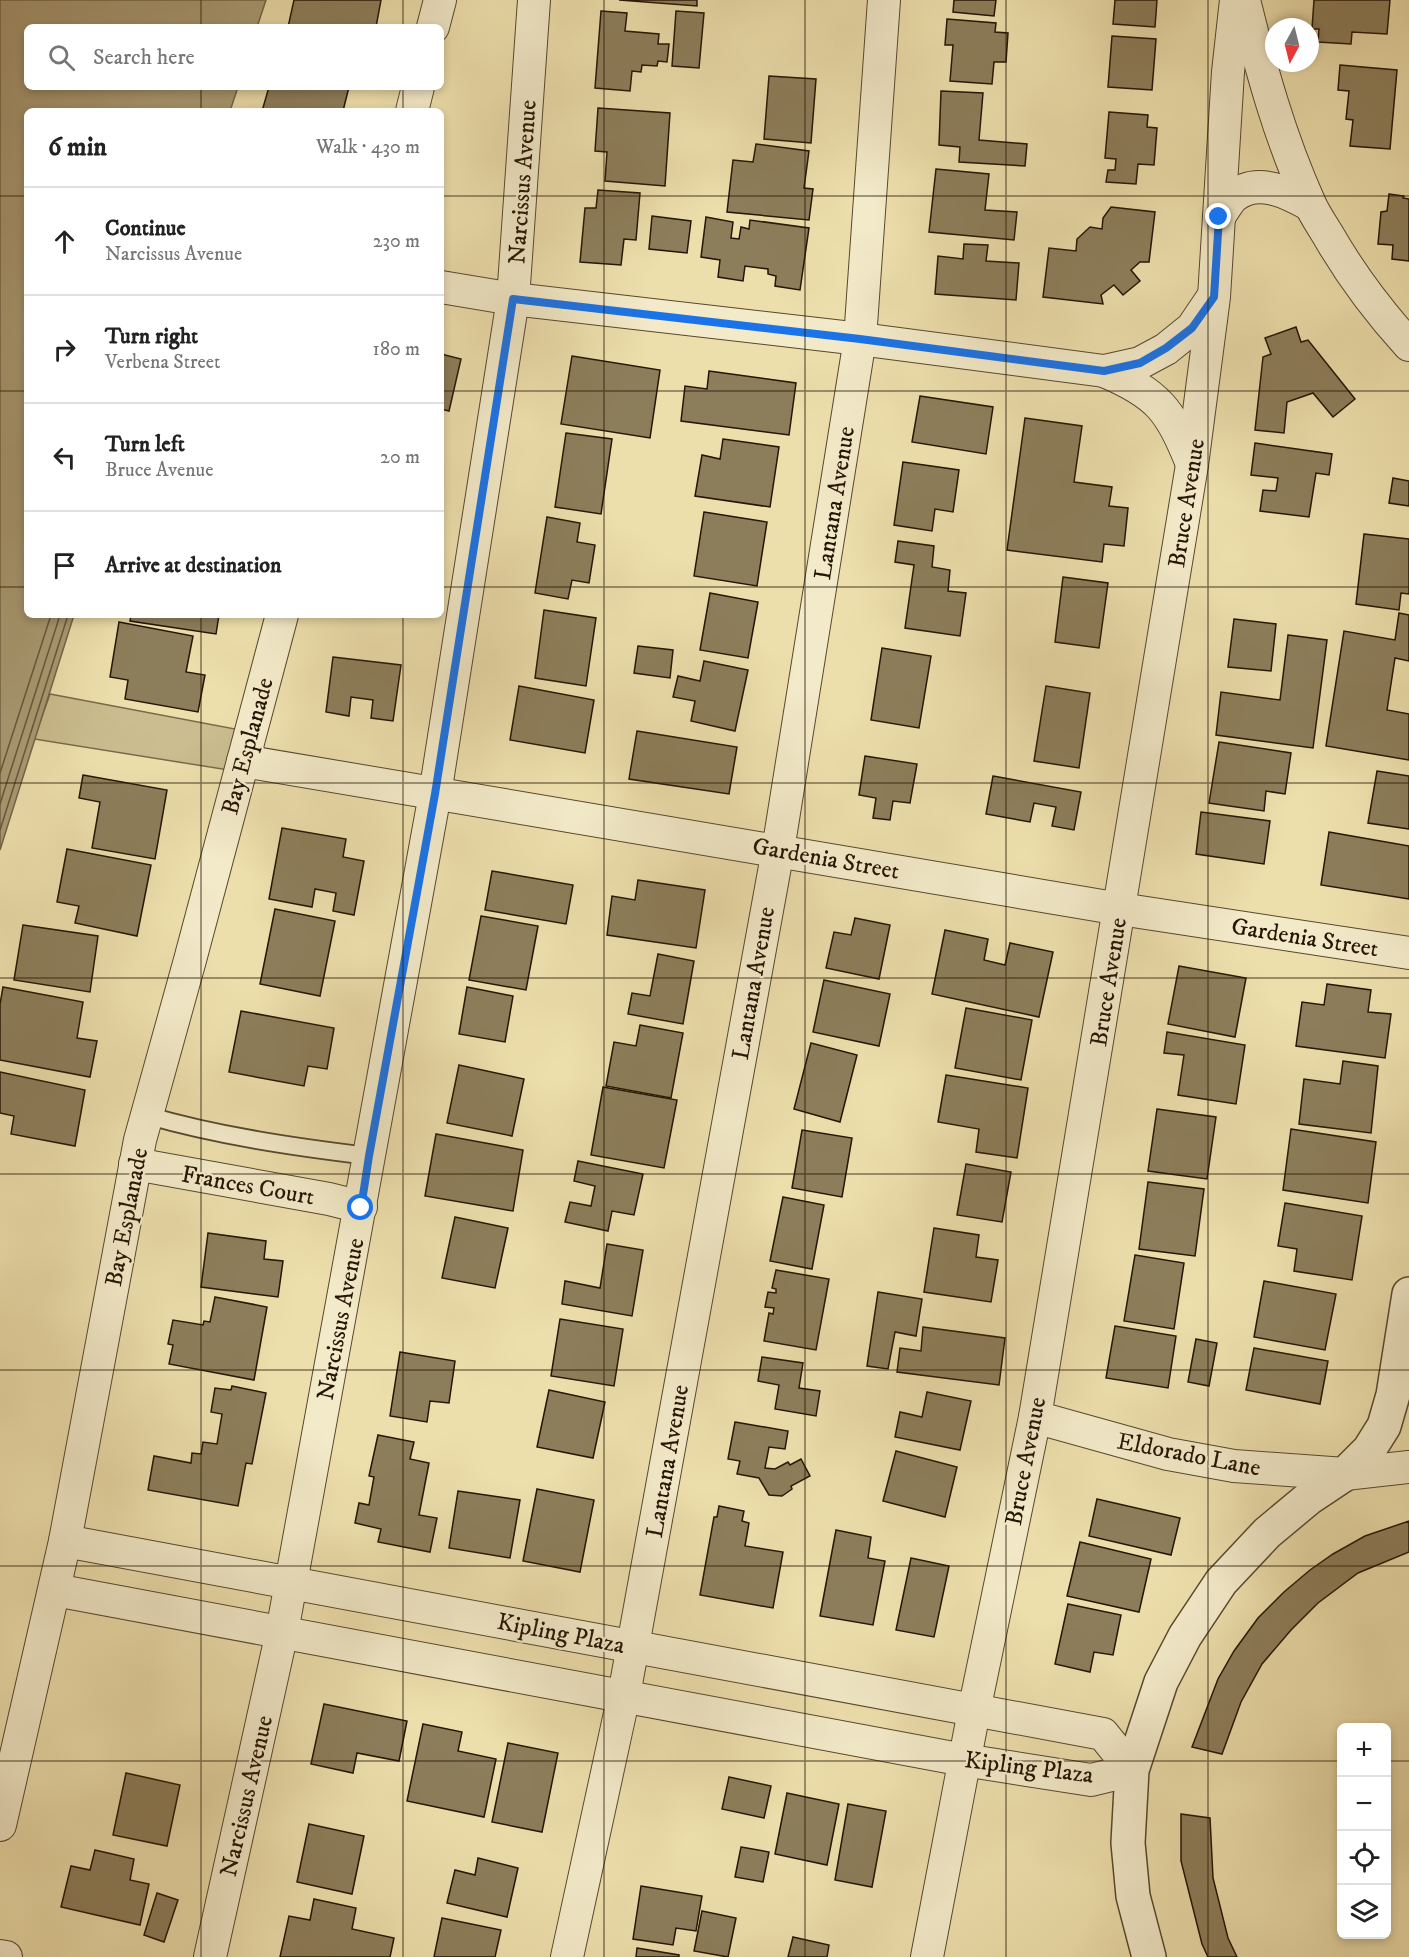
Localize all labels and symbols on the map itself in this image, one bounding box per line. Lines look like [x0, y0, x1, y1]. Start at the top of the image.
north arrow [1265, 18, 1319, 72]
street label: Narcissus Avenue [502, 99, 544, 265]
route end [1205, 203, 1231, 229]
street label: Lantana Avenue [808, 424, 862, 582]
street label: Bruce Avenue [1162, 436, 1212, 570]
street label: Bay Esplanade [215, 674, 281, 818]
street label: Gardenia Street [750, 831, 902, 887]
street label: Lantana Avenue [726, 904, 782, 1062]
street label: Gardenia Street [1229, 912, 1381, 964]
street label: Bruce Avenue [1084, 915, 1134, 1049]
street label: Bay Esplanade [99, 1145, 155, 1289]
street label: Frances Court [179, 1160, 317, 1212]
route start [347, 1194, 373, 1220]
street label: Narcissus Avenue [311, 1235, 371, 1403]
street label: Lantana Avenue [640, 1382, 696, 1540]
street label: Bruce Avenue [999, 1394, 1053, 1528]
street label: Eldorado Lane [1114, 1426, 1263, 1484]
street label: Kipling Plaza [494, 1607, 628, 1661]
street label: Narcissus Avenue [214, 1713, 280, 1880]
street label: Kipling Plaza [963, 1745, 1096, 1791]

